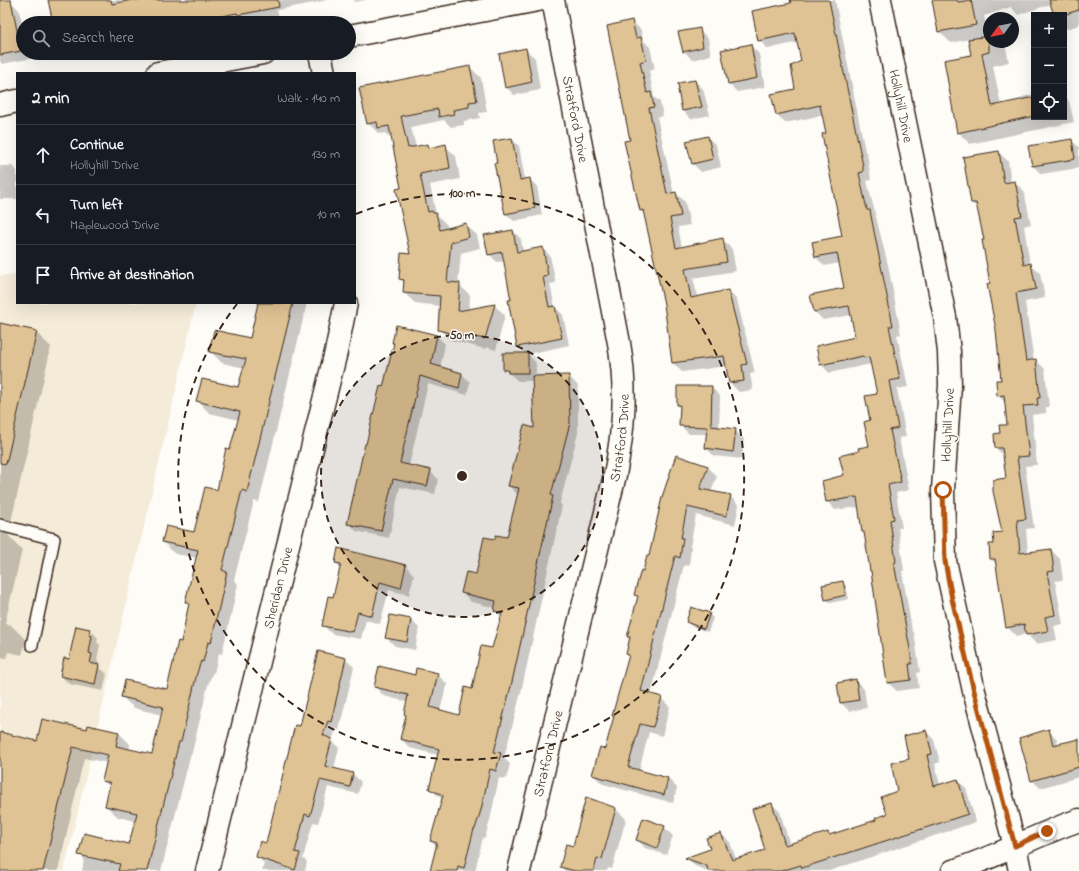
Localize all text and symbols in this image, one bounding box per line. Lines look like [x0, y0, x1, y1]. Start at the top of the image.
north arrow [983, 12, 1019, 48]
map controls [1031, 12, 1067, 120]
button: + [1031, 12, 1067, 48]
search box [16, 16, 356, 60]
icon: search [30, 27, 52, 49]
text: Search here [62, 27, 134, 49]
button: − [1031, 48, 1067, 84]
street label: Hollyhill Drive [882, 68, 918, 145]
street label: Stratford Drive [556, 74, 593, 165]
button: locate [1031, 84, 1067, 120]
text: 2 min [32, 86, 69, 111]
text: Walk · 140 m [277, 89, 340, 108]
text: Continue [70, 134, 124, 156]
icon: ahead [32, 144, 54, 166]
text: 130 m [312, 145, 340, 164]
text: Hollyhill Drive [70, 156, 139, 175]
text: 100 m [449, 185, 476, 203]
text: Turn left [70, 194, 123, 216]
icon: left [32, 204, 54, 226]
text: 10 m [317, 205, 340, 224]
text: Maplewood Drive [70, 216, 159, 235]
icon: arrive [32, 264, 54, 286]
text: Arrive at destination [70, 264, 194, 286]
text: 50 m [450, 327, 475, 345]
street label: Hollyhill Drive [936, 387, 962, 463]
street label: Stratford Drive [605, 393, 636, 484]
centre of rings [455, 469, 469, 483]
route start [934, 481, 952, 499]
street label: Sheridan Drive [259, 544, 299, 631]
street label: Stratford Drive [528, 708, 570, 799]
route end [1038, 822, 1056, 840]

